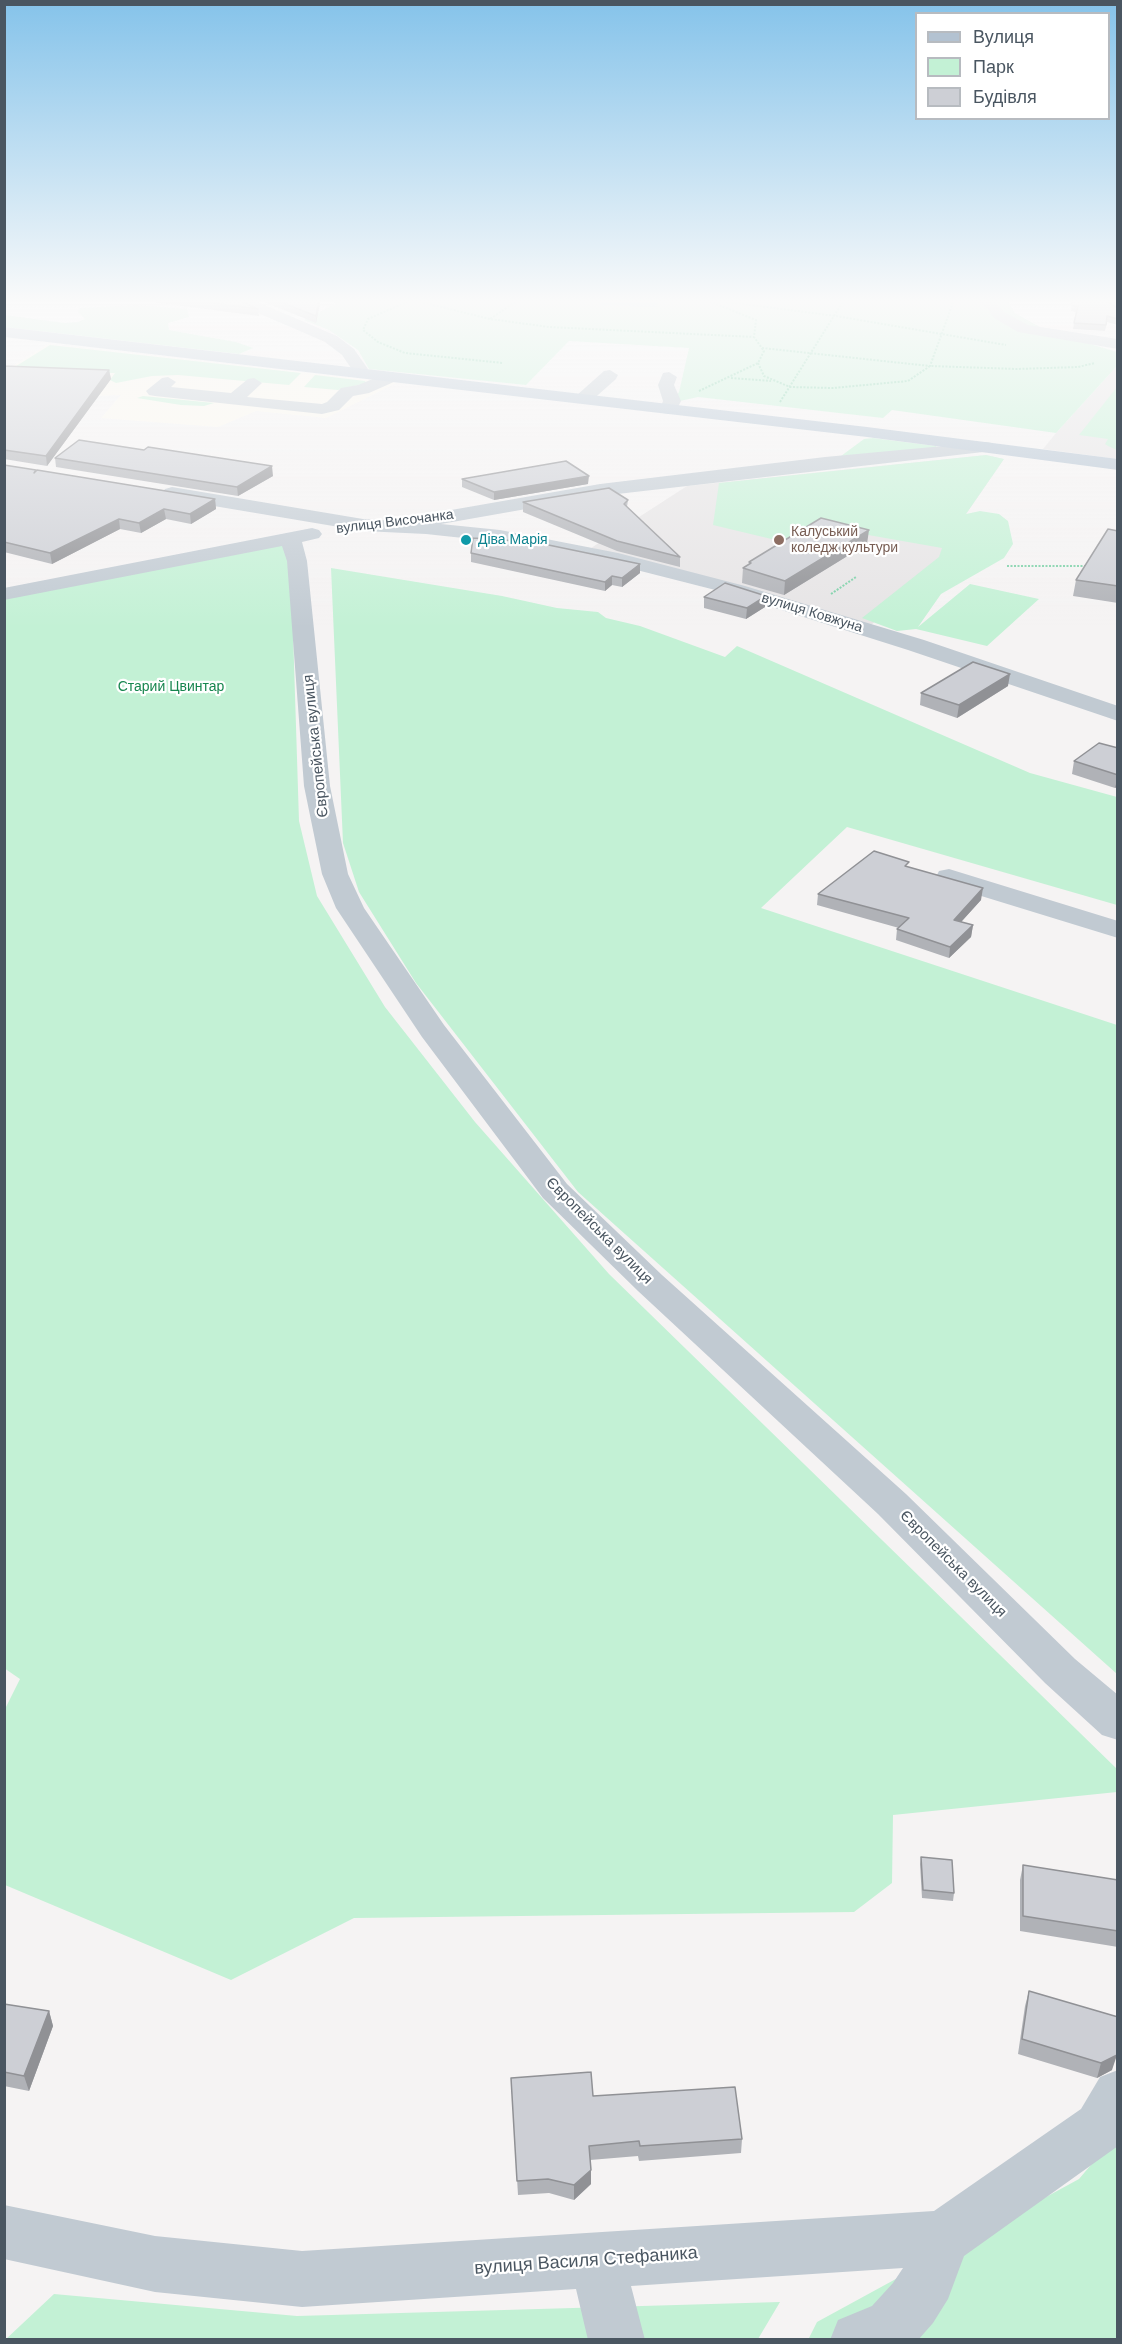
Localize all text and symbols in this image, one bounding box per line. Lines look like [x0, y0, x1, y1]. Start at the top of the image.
legend [915, 12, 1110, 120]
text: Вулиця [973, 27, 1034, 47]
text: Парк [973, 57, 1014, 77]
text: Будівля [973, 87, 1037, 107]
street label: вулиця Височанка [335, 506, 455, 538]
place label: Калуський коледж культури [791, 524, 898, 556]
place label: Діва Марія [478, 532, 548, 548]
marker: Діва Марія [459, 533, 473, 547]
marker: Калуський коледж культури [772, 533, 786, 547]
street label: вулиця Ковжуна [760, 590, 864, 636]
street label: Європейська вулиця [300, 674, 332, 818]
park label: Старий Цвинтар [118, 679, 224, 695]
street label: Європейська вулиця [542, 1174, 656, 1288]
street label: Європейська вулиця [896, 1507, 1010, 1621]
street label: вулиця Василя Стефаника [474, 2242, 698, 2280]

